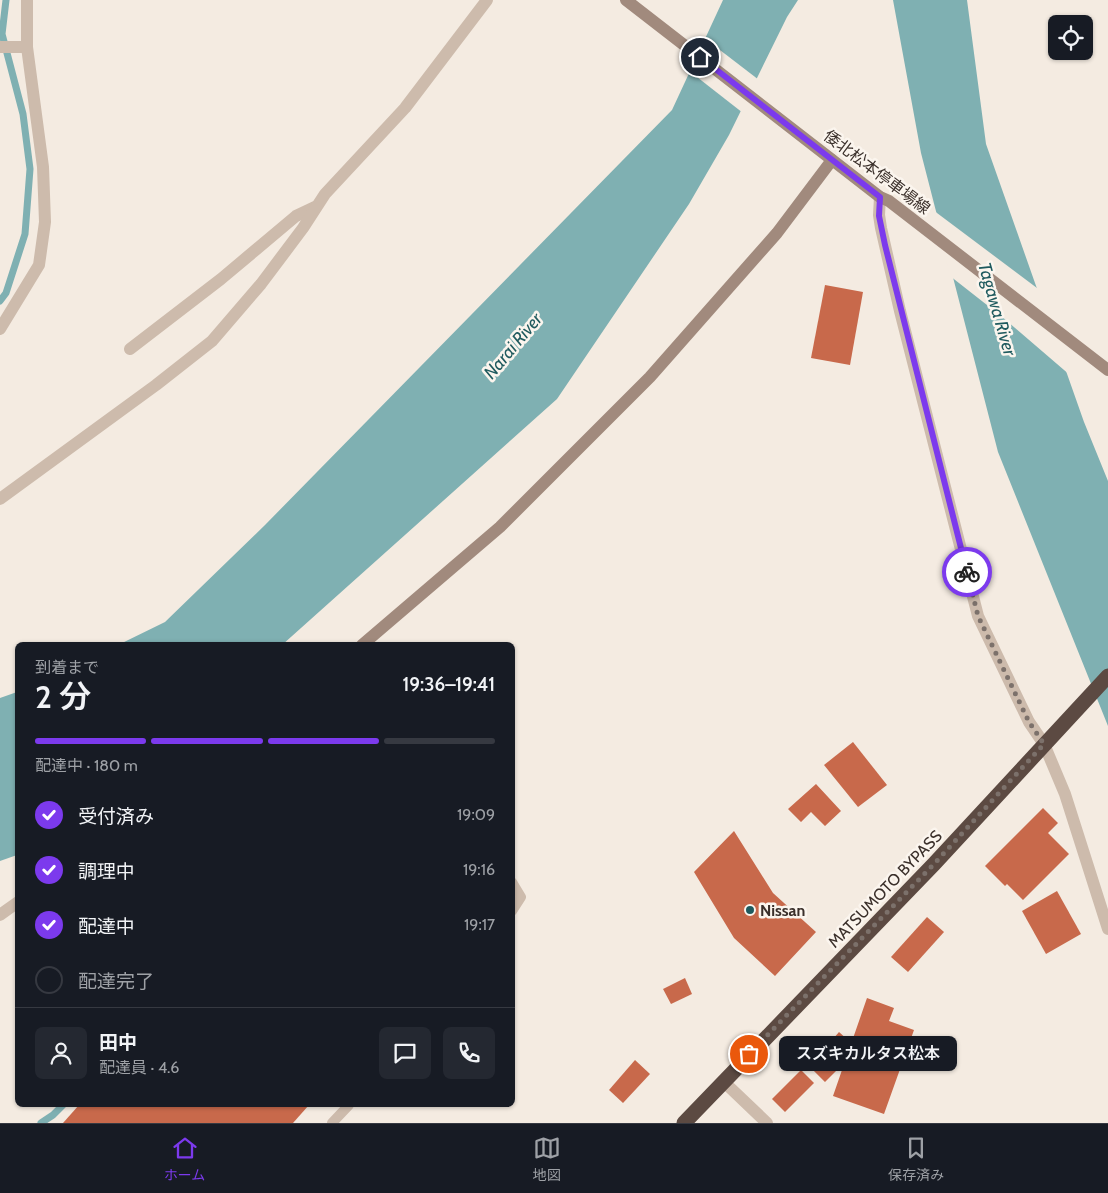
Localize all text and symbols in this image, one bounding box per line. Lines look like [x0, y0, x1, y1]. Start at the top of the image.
map controls [1048, 15, 1093, 60]
button: locate [1048, 15, 1093, 60]
pin [679, 36, 721, 78]
icon: home [686, 43, 714, 71]
street label: 倭北松本停車場線 [820, 126, 934, 218]
water label: Tagawa River [973, 260, 1021, 360]
water label: Narai River [479, 307, 548, 384]
courier [942, 547, 992, 597]
icon: bike [953, 558, 981, 586]
text: 到着まで [35, 658, 99, 677]
text: 19:36–19:41 [403, 673, 495, 696]
text: 2 分 [35, 677, 91, 716]
text: 配達中 · 180 m [35, 756, 138, 775]
icon: check [35, 801, 63, 829]
text: 受付済み [78, 805, 154, 828]
text: 19:09 [457, 805, 495, 824]
street label: MATSUMOTO BYPASS [824, 826, 946, 952]
icon: check [35, 856, 63, 884]
text: 調理中 [78, 860, 135, 883]
text: 19:16 [463, 860, 495, 879]
place label: Nissan [760, 901, 805, 920]
marker: Nissan [744, 904, 756, 916]
icon: check [35, 911, 63, 939]
text: 配達中 [78, 915, 135, 938]
text: 19:17 [464, 915, 495, 934]
text: 配達完了 [78, 970, 154, 993]
button: person [35, 1027, 87, 1079]
button: chat [379, 1027, 431, 1079]
button: phone [443, 1027, 495, 1079]
text: 田中 [99, 1031, 137, 1054]
pin [728, 1033, 770, 1075]
callout: スズキカルタス松本 [779, 1036, 956, 1072]
icon: bag [735, 1040, 763, 1068]
text: スズキカルタス松本 [796, 1044, 940, 1063]
text: 配達員 · 4.6 [99, 1058, 179, 1077]
tab: ホーム [164, 1134, 205, 1184]
tab: 地図 [533, 1134, 561, 1184]
tab: 保存済み [888, 1134, 944, 1184]

